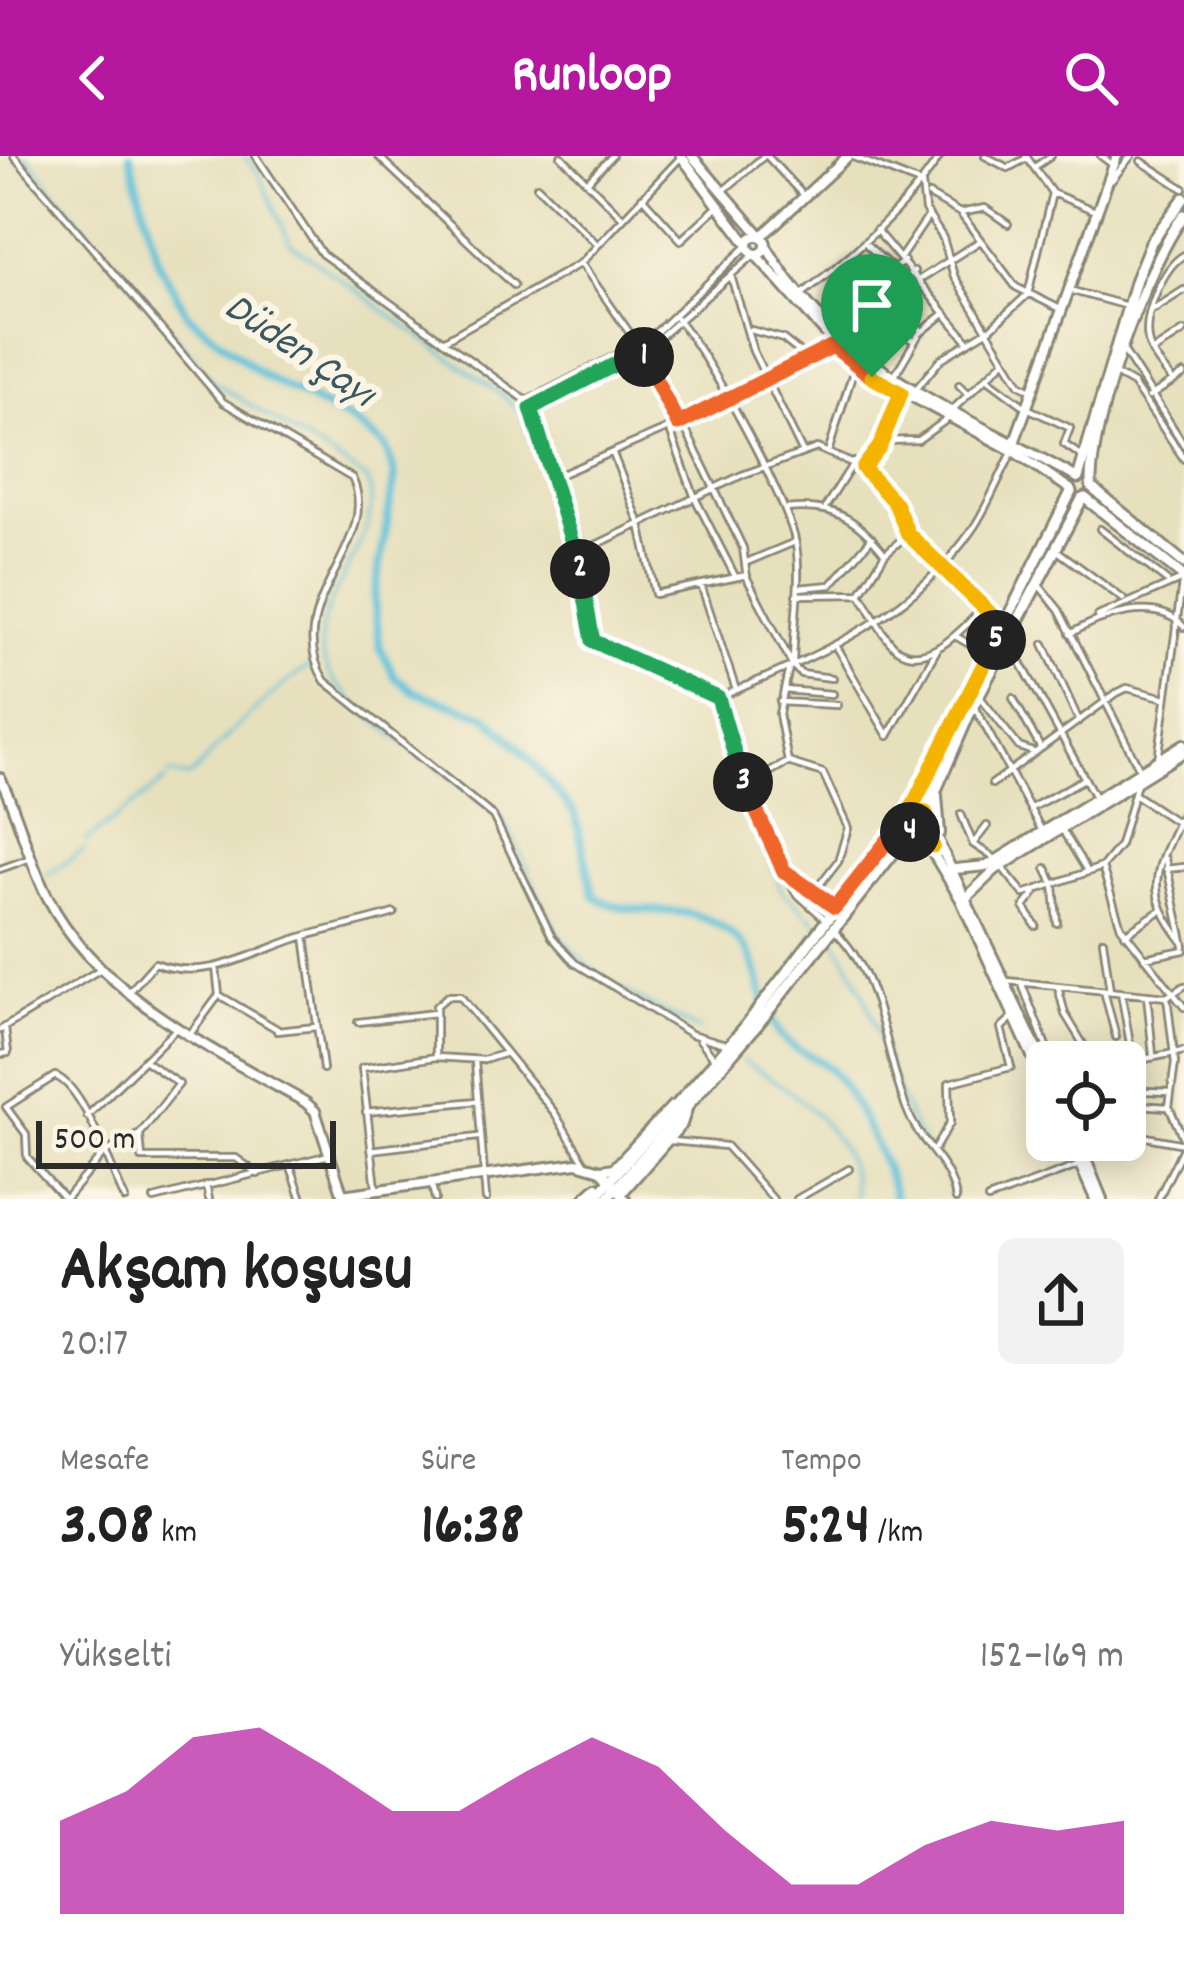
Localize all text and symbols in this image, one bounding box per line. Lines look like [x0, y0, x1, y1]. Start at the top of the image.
text: Runloop [512, 40, 672, 117]
icon: back [60, 45, 126, 111]
icon: search [1058, 45, 1124, 111]
pin [821, 254, 923, 377]
icon: arrive [839, 272, 905, 338]
water label: Düden Çayı [210, 280, 387, 427]
pin: 1 [614, 327, 674, 387]
text: 1 [640, 333, 648, 380]
pin: 2 [550, 539, 610, 599]
text: 2 [573, 545, 587, 592]
pin: 5 [966, 610, 1026, 670]
text: 5 [988, 616, 1004, 663]
pin: 3 [713, 752, 773, 812]
text: 3 [736, 758, 750, 805]
pin: 4 [880, 802, 940, 862]
text: 4 [903, 808, 917, 855]
map controls [1026, 1041, 1146, 1161]
button: locate [1026, 1041, 1146, 1161]
scale bar [36, 1115, 336, 1168]
text: 500 m [54, 1118, 135, 1165]
text: Akşam koşusu [60, 1227, 413, 1321]
button: share [998, 1238, 1124, 1364]
text: 20:17 [60, 1319, 128, 1374]
text: Mesafe [60, 1439, 149, 1486]
text: Süre [421, 1439, 476, 1486]
text: Tempo [781, 1439, 862, 1486]
text: 3.08 [60, 1486, 153, 1572]
text: 16:38 [421, 1486, 524, 1572]
text: 5:24 [781, 1486, 870, 1572]
text: km [153, 1511, 197, 1558]
text: /km [870, 1511, 923, 1558]
text: Yükselti [60, 1631, 171, 1686]
text: 152–169 m [980, 1631, 1124, 1686]

